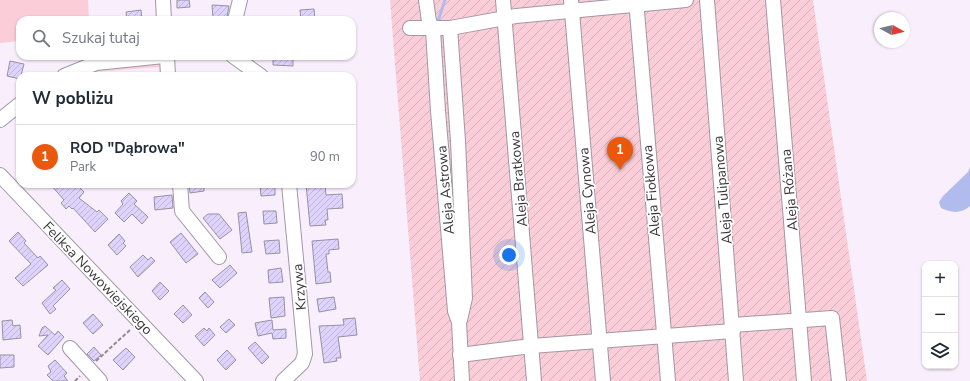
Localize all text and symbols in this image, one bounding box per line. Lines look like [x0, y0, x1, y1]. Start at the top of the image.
north arrow [874, 12, 910, 48]
search box [16, 16, 356, 60]
icon: search [30, 27, 52, 49]
text: Szukaj tutaj [62, 28, 140, 48]
text: W pobliżu [32, 87, 113, 110]
street label: Aleja Bratkowa [505, 130, 532, 228]
street label: Aleja Tulipanowa [708, 135, 737, 245]
pin: 1 [607, 137, 633, 170]
text: ROD "Dąbrowa" [70, 138, 185, 158]
street label: Aleja Fiołkowa [638, 144, 665, 238]
street label: Aleja Astrowa [432, 145, 459, 235]
street label: Aleja Cynowa [574, 147, 601, 235]
text: 1 [41, 148, 49, 166]
text: 90 m [310, 148, 340, 166]
street label: Aleja Różana [776, 148, 803, 232]
text: Park [70, 158, 96, 176]
street label: Feliksa Nowowiejskiego [39, 218, 157, 339]
your location [499, 245, 519, 265]
map controls [922, 261, 958, 369]
button: + [922, 261, 958, 297]
street label: Krzywa [288, 263, 311, 311]
button: − [922, 297, 958, 333]
button: layers [922, 333, 958, 369]

